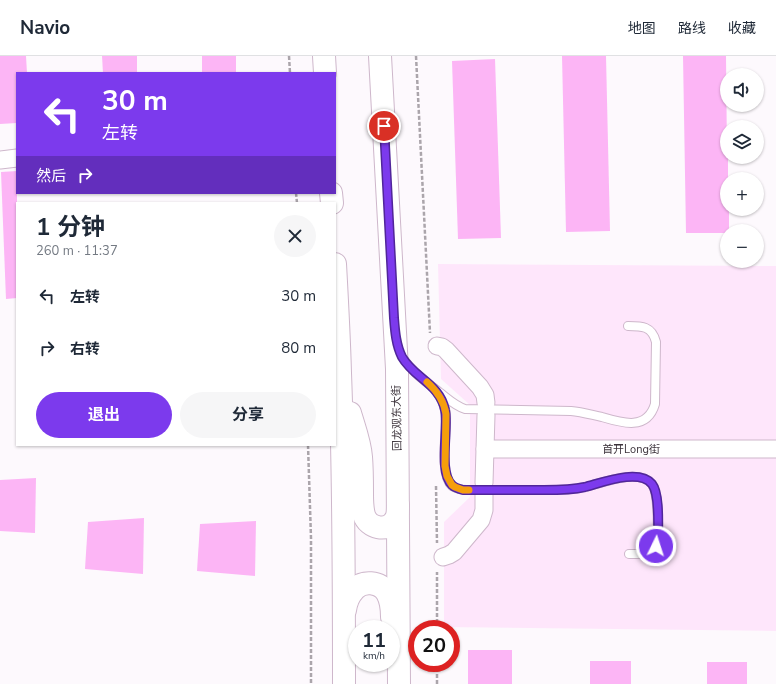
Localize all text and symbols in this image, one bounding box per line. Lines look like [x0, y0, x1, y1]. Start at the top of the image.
text: Navio [20, 15, 70, 41]
text: 地图 [628, 19, 656, 38]
text: 路线 [678, 19, 706, 38]
text: 收藏 [728, 19, 756, 38]
map controls [720, 68, 764, 268]
button: sound [720, 68, 764, 112]
text: 30 m [102, 82, 168, 120]
icon: left [36, 88, 88, 140]
pin [367, 109, 401, 143]
icon: arrive [373, 115, 395, 137]
button: layers [720, 120, 764, 164]
text: 左转 [102, 121, 138, 145]
icon: right [74, 164, 96, 186]
text: 然后 [36, 166, 66, 186]
button: + [720, 172, 764, 216]
text: 1 分钟 [36, 211, 105, 243]
button: close [274, 215, 316, 257]
button: − [720, 224, 764, 268]
text: 260 m · 11:37 [36, 242, 118, 260]
icon: left [36, 285, 58, 307]
text: 30 m [281, 286, 316, 306]
text: 左转 [70, 287, 100, 307]
icon: right [36, 337, 58, 359]
text: 80 m [281, 338, 316, 358]
text: 右转 [70, 339, 100, 359]
street label: 回龙观东大街 [389, 385, 405, 451]
button: 退出 [36, 392, 172, 438]
button: 分享 [180, 392, 316, 438]
street label: 首开Long街 [602, 442, 660, 457]
position arrow [635, 525, 677, 567]
speed limit sign: 20 [408, 620, 460, 672]
text: 11 [362, 627, 386, 654]
text: km/h [363, 649, 385, 663]

